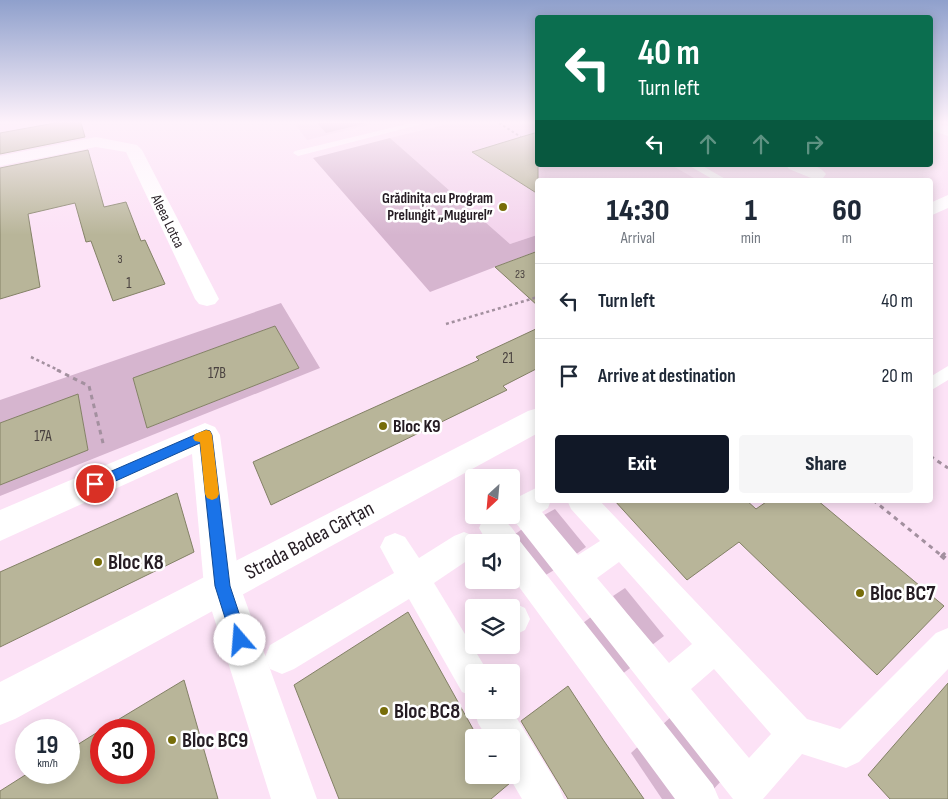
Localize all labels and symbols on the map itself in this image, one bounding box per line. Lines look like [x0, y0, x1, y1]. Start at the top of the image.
place label: Grădinița cu Program Prelungit „Mugurel” [382, 189, 493, 225]
street label: Aleea Lotca [146, 190, 189, 251]
marker: Grădinița cu Program Prelungit „Mugurel” [497, 201, 509, 213]
house number: 3 [117, 252, 123, 267]
house number: 23 [515, 267, 525, 282]
house number: 1 [126, 274, 132, 293]
house number: 21 [502, 349, 514, 368]
house number: 17B [208, 364, 226, 383]
place label: Bloc K9 [393, 416, 441, 437]
marker: Bloc K9 [377, 420, 389, 432]
house number: 17A [34, 427, 52, 446]
pin [74, 463, 116, 505]
north arrow [465, 469, 520, 524]
street label: Strada Badea Cârțan [240, 496, 378, 585]
place label: Bloc K8 [108, 550, 164, 575]
marker: Bloc K8 [92, 556, 104, 568]
place label: Bloc BC7 [870, 581, 936, 606]
marker: Bloc BC7 [854, 587, 866, 599]
position arrow [213, 613, 265, 665]
place label: Bloc BC8 [394, 699, 460, 724]
marker: Bloc BC8 [378, 705, 390, 717]
speed limit sign: 30 [90, 719, 155, 784]
place label: Bloc BC9 [182, 728, 248, 753]
marker: Bloc BC9 [166, 734, 178, 746]

